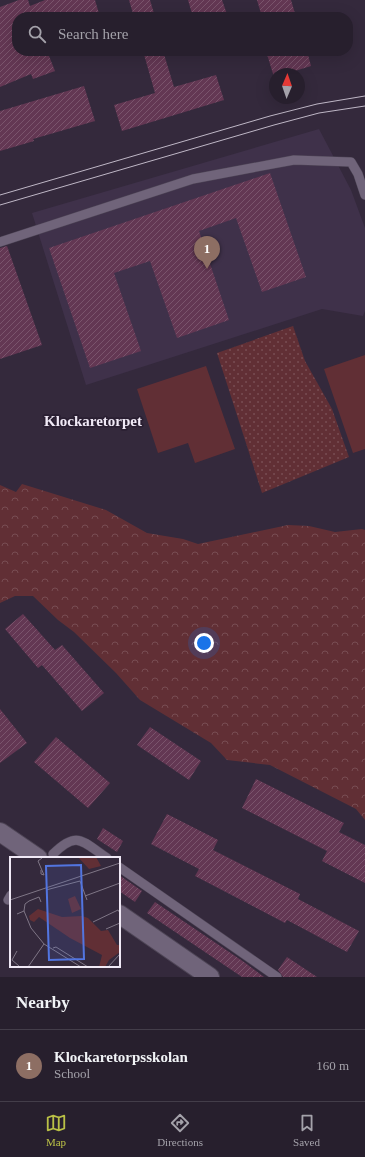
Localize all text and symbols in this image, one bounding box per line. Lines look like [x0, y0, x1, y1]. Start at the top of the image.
search box [12, 12, 353, 56]
icon: search [26, 23, 48, 45]
text: Search here [58, 26, 128, 42]
north arrow [269, 68, 305, 104]
pin: 1 [194, 236, 220, 269]
district label: Klockaretorpet [44, 413, 142, 429]
your location [194, 633, 214, 653]
inset map [10, 857, 120, 967]
text: Nearby [16, 993, 70, 1012]
text: Klockaretorpsskolan [54, 1049, 188, 1065]
text: 1 [26, 1058, 32, 1073]
text: 160 m [316, 1058, 349, 1073]
text: School [54, 1066, 90, 1081]
tab: Map [45, 1112, 67, 1148]
tab: Directions [157, 1112, 203, 1148]
tab: Saved [293, 1112, 320, 1148]

